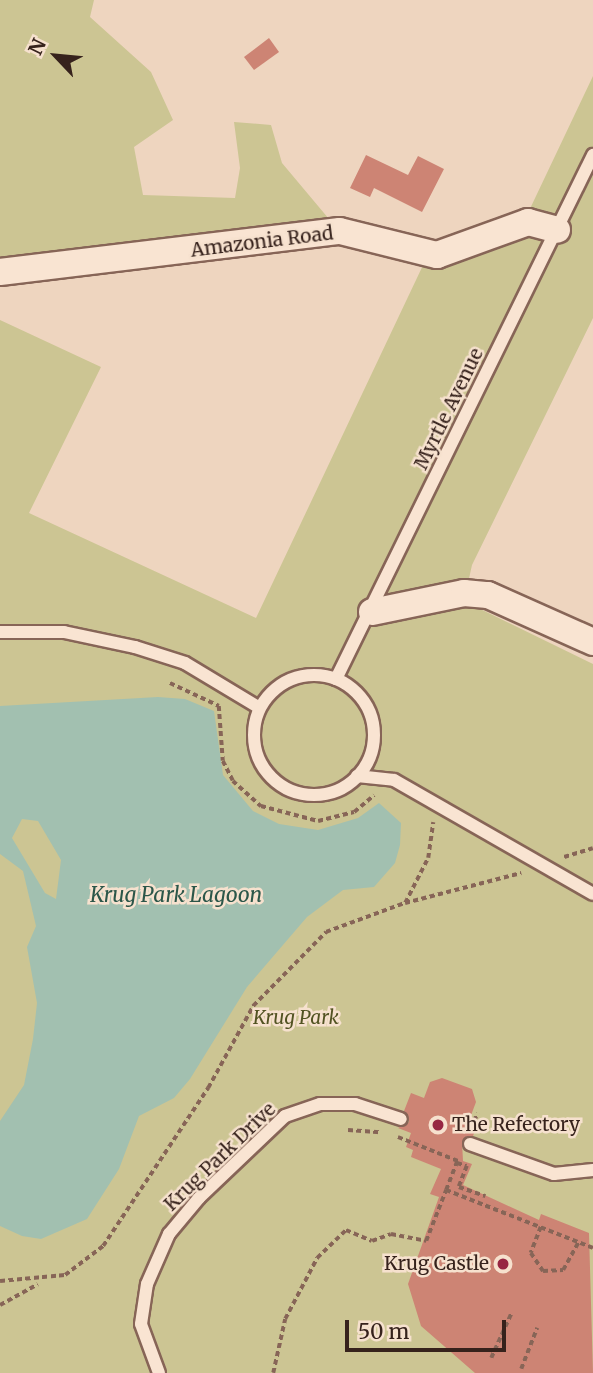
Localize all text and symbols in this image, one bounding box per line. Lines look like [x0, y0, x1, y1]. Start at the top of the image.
north arrow [21, 21, 91, 91]
text: N [23, 35, 51, 59]
street label: Amazonia Road [189, 222, 335, 262]
street label: Myrtle Avenue [410, 345, 488, 473]
water label: Krug Park Lagoon [90, 882, 262, 908]
park label: Krug Park [253, 1007, 339, 1029]
street label: Krug Park Drive [160, 1098, 280, 1216]
place label: The Refectory [452, 1114, 580, 1136]
marker: The Refectory [430, 1117, 446, 1133]
place label: Krug Castle [384, 1253, 489, 1275]
marker: Krug Castle [495, 1256, 511, 1272]
scale bar [348, 1306, 509, 1350]
text: 50 m [358, 1318, 409, 1345]

